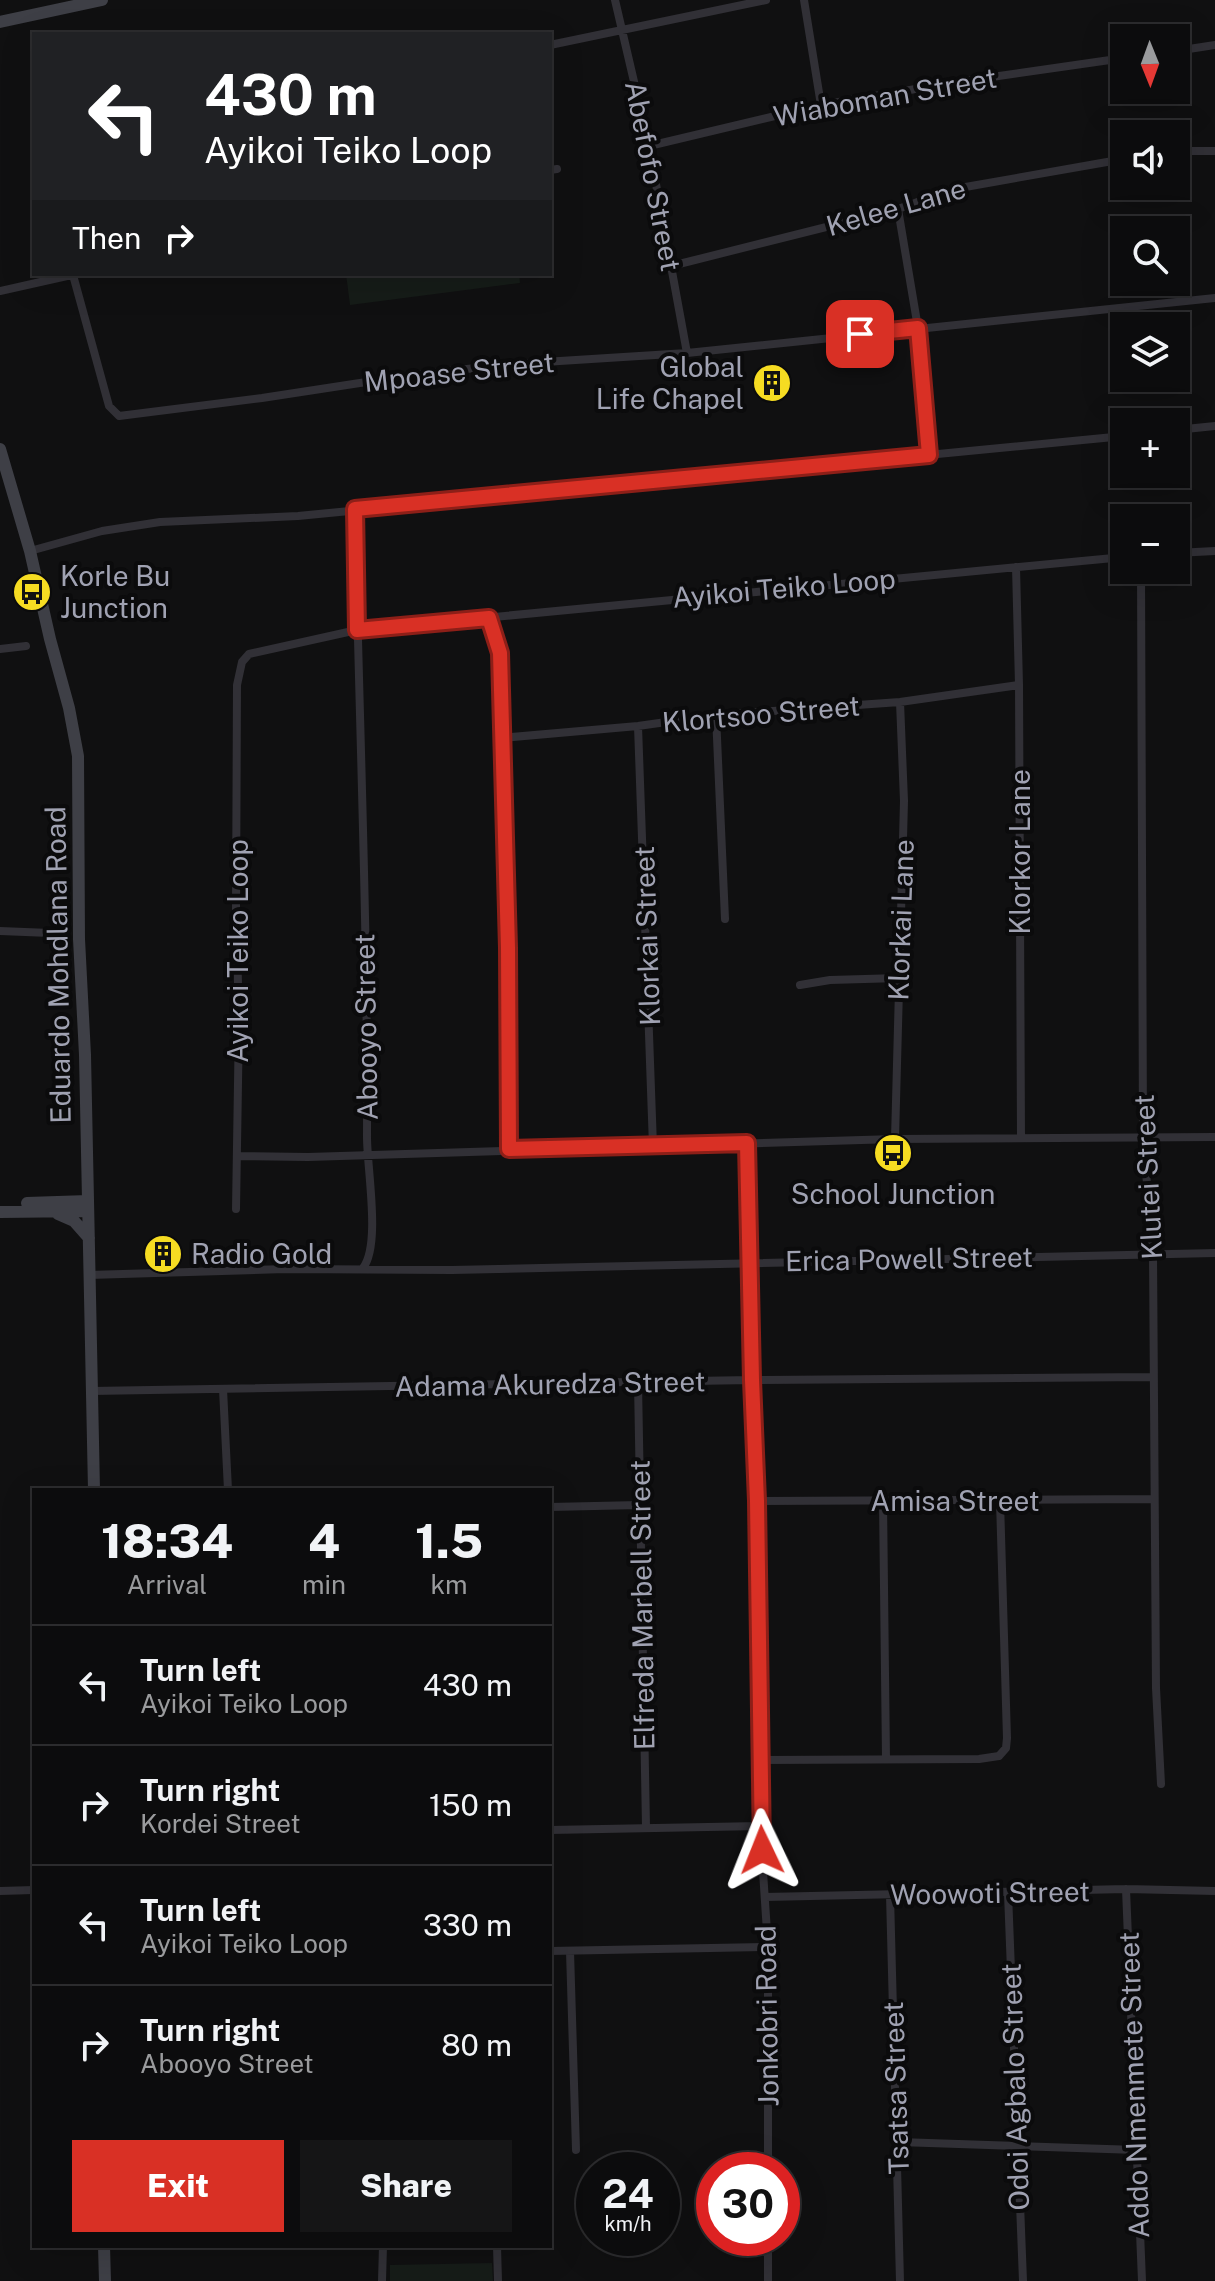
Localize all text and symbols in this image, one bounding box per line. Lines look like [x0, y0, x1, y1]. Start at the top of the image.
north arrow [1110, 24, 1190, 104]
map controls [1110, 24, 1190, 584]
street label: Wiaboman Street [771, 61, 999, 132]
text: 430 m [204, 62, 377, 128]
icon: left [72, 64, 176, 168]
street label: Abefofo Street [619, 78, 688, 274]
button: sound [1110, 120, 1190, 200]
text: Ayikoi Teiko Loop [204, 129, 492, 171]
street label: Kelee Lane [822, 171, 969, 242]
icon: right [157, 216, 201, 260]
button: search [1110, 216, 1190, 296]
text: Then [72, 220, 141, 256]
pin [826, 300, 894, 368]
icon: arrive [838, 312, 882, 356]
button: layers [1110, 312, 1190, 392]
street label: Mpoase Street [362, 345, 556, 398]
place label: Global Life Chapel [596, 350, 744, 415]
building icon: Global Life Chapel [751, 362, 793, 404]
button: + [1110, 408, 1190, 488]
button: − [1110, 504, 1190, 584]
place label: Korle Bu Junction [60, 559, 170, 624]
street label: Ayikoi Teiko Loop [671, 561, 897, 614]
bus stop icon: Korle Bu Junction [11, 571, 53, 613]
street label: Klortsoo Street [661, 688, 861, 739]
street label: Klorkor Lane [1003, 769, 1036, 935]
street label: Eduardo Mohdlana Road [38, 806, 77, 1124]
street label: Ayikoi Teiko Loop [221, 839, 254, 1063]
street label: Klorkai Lane [881, 839, 920, 1001]
street label: Klorkai Street [627, 845, 666, 1027]
street label: Abooyo Street [347, 933, 384, 1121]
street label: Klutei Street [1127, 1094, 1168, 1260]
bus stop icon: School Junction [872, 1132, 914, 1174]
place label: School Junction [791, 1177, 995, 1210]
building icon: Radio Gold [142, 1233, 184, 1275]
place label: Radio Gold [191, 1237, 332, 1270]
street label: Erica Powell Street [785, 1240, 1033, 1277]
street label: Adama Akuredza Street [394, 1364, 706, 1403]
street label: Elfreda Marbell Street [622, 1460, 661, 1750]
street label: Amisa Street [870, 1484, 1040, 1517]
text: 18:34 [101, 1512, 233, 1569]
text: 4 [308, 1512, 340, 1569]
text: 1.5 [415, 1512, 483, 1569]
text: Arrival [127, 1569, 207, 1600]
text: min [302, 1569, 346, 1600]
text: km [431, 1569, 468, 1600]
text: Turn left [140, 1652, 261, 1688]
icon: left [72, 1663, 116, 1707]
text: 430 m [423, 1667, 512, 1703]
text: Ayikoi Teiko Loop [140, 1688, 348, 1719]
text: Turn right [140, 1772, 280, 1808]
icon: right [72, 1783, 116, 1827]
text: 150 m [429, 1787, 512, 1823]
text: Kordei Street [140, 1808, 301, 1839]
position arrow [720, 1808, 804, 1892]
street label: Woowoti Street [890, 1874, 1090, 1911]
text: Turn left [140, 1892, 261, 1928]
icon: left [72, 1903, 116, 1947]
text: 330 m [423, 1907, 512, 1943]
street label: Jonkobri Road [748, 1925, 785, 2107]
text: Ayikoi Teiko Loop [140, 1928, 348, 1959]
street label: Addo Nmenmete Street [1112, 1931, 1155, 2239]
street label: Odoi Agbalo Street [994, 1963, 1035, 2211]
street label: Tsatsa Street [876, 2001, 915, 2175]
text: Turn right [140, 2012, 280, 2048]
icon: right [72, 2023, 116, 2067]
text: 80 m [441, 2027, 512, 2063]
text: Abooyo Street [140, 2048, 314, 2079]
button: Exit [72, 2140, 284, 2232]
button: Share [300, 2140, 512, 2232]
speed limit sign: 30 [696, 2152, 800, 2256]
text: 24 [602, 2170, 654, 2217]
text: km/h [604, 2212, 652, 2236]

